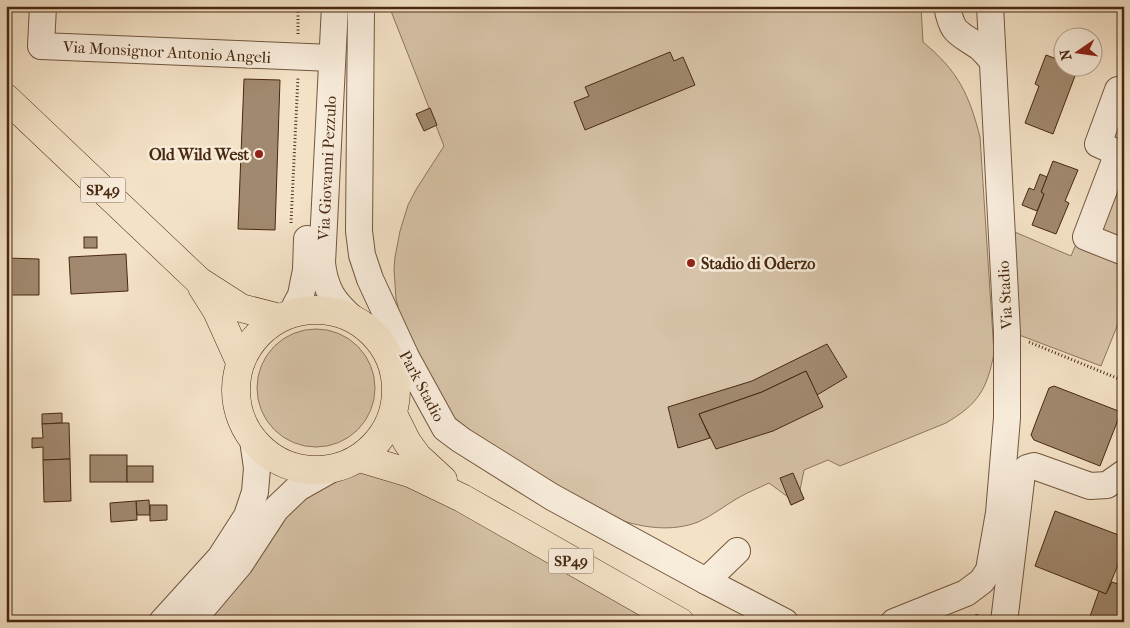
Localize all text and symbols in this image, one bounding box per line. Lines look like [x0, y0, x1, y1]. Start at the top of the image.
north arrow [1052, 28, 1102, 78]
street label: Via Monsignor Antonio Angeli [62, 37, 272, 67]
text: N [1056, 47, 1075, 62]
street label: Via Giovanni Pezzulo [314, 95, 340, 242]
place label: Old Wild West [149, 145, 249, 164]
marker: Old Wild West [253, 148, 265, 160]
road number: SP49 [80, 178, 126, 202]
place label: Stadio di Oderzo [701, 254, 815, 273]
marker: Stadio di Oderzo [685, 257, 697, 269]
street label: Via Stadio [994, 260, 1016, 331]
street label: Park Stadio [395, 347, 449, 425]
road number: SP49 [548, 548, 594, 574]

